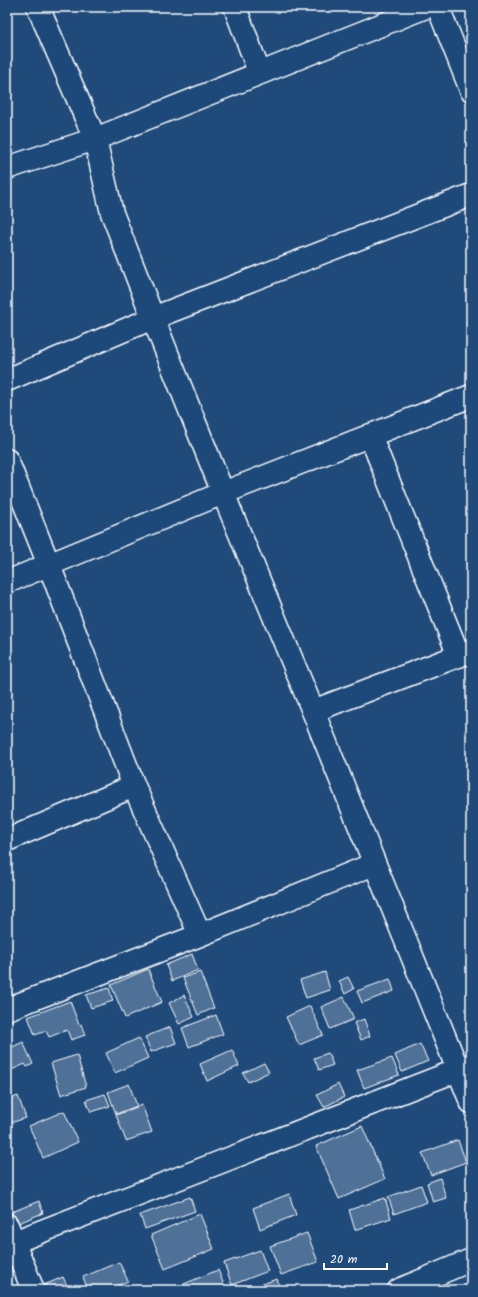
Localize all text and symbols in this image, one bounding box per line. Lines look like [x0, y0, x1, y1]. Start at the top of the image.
scale bar [324, 1245, 387, 1271]
text: 20 m [330, 1250, 358, 1269]

